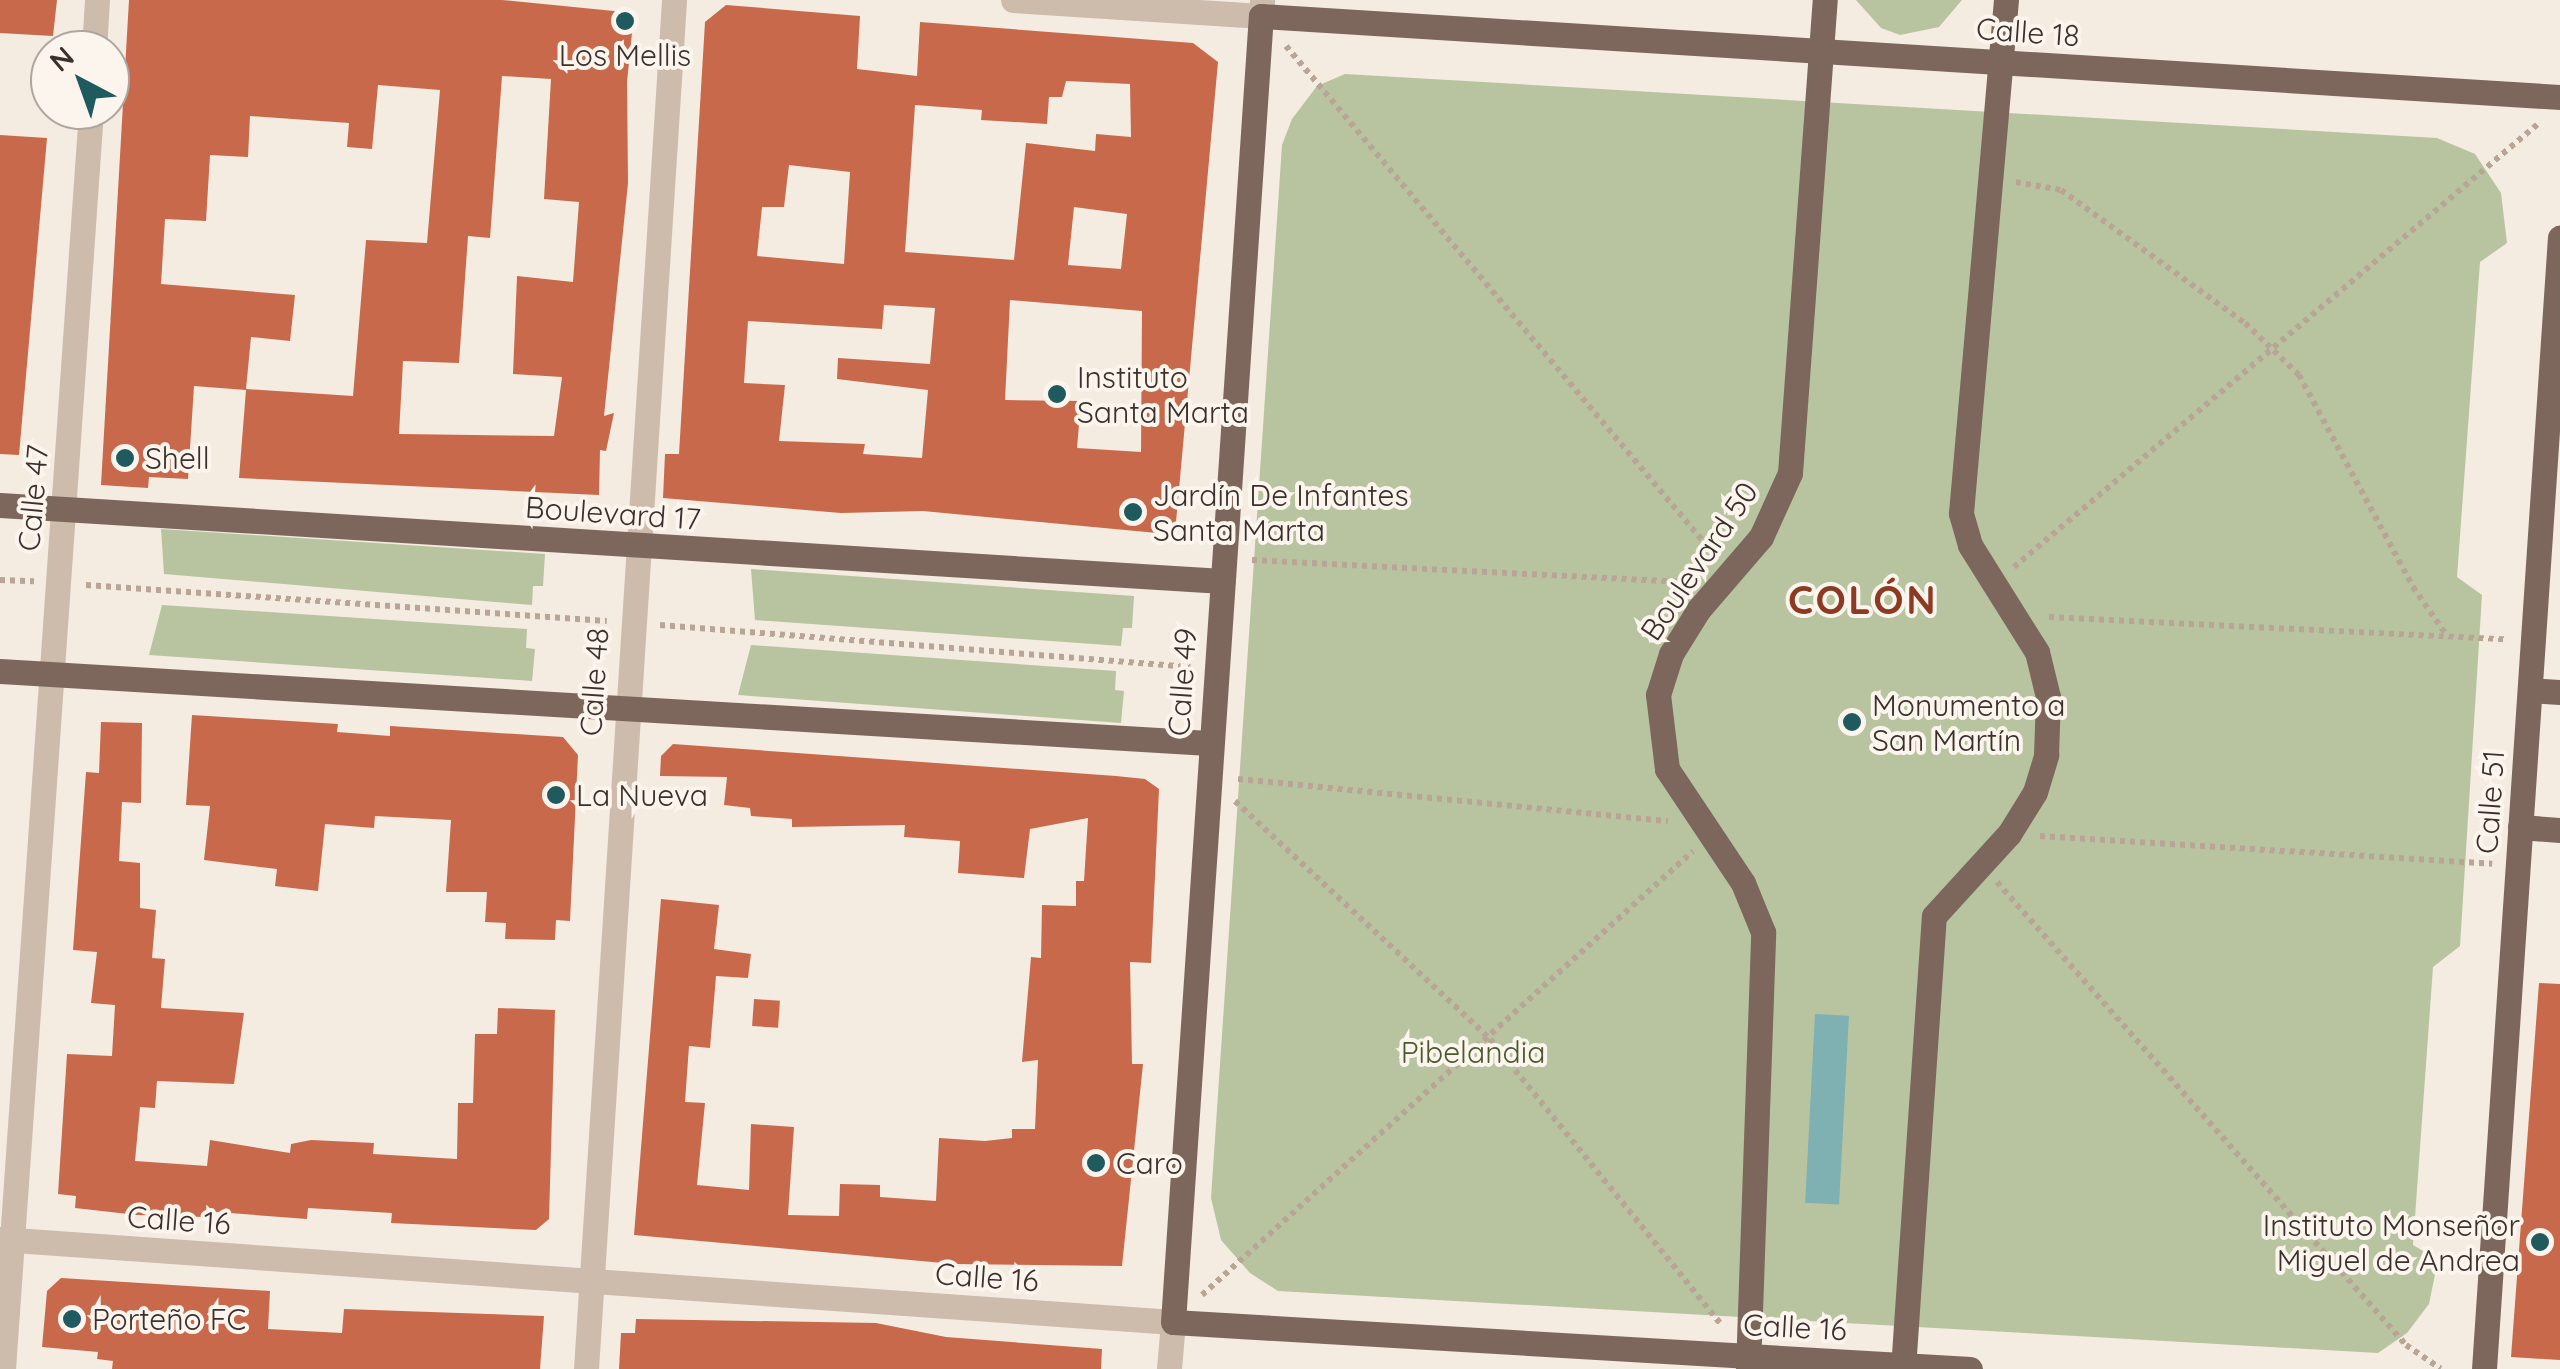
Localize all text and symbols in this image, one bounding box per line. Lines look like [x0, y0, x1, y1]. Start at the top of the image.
marker: Los Mellis [614, 10, 636, 32]
street label: Calle 18 [1975, 10, 2081, 54]
north arrow [30, 30, 130, 130]
place label: Los Mellis [559, 37, 691, 73]
text: N [42, 39, 81, 78]
place label: Instituto Santa Marta [1077, 359, 1249, 430]
marker: Instituto Santa Marta [1046, 383, 1068, 405]
place label: Shell [145, 440, 210, 476]
street label: Calle 47 [10, 443, 56, 553]
marker: Shell [114, 447, 136, 469]
street label: Boulevard 50 [1633, 475, 1765, 647]
place label: Jardín De Infantes Santa Marta [1153, 477, 1409, 548]
street label: Boulevard 17 [524, 489, 702, 537]
marker: Jardín De Infantes Santa Marta [1122, 501, 1144, 523]
district label: COLÓN [1788, 575, 1938, 623]
street label: Calle 48 [572, 627, 616, 737]
street label: Calle 49 [1160, 627, 1204, 737]
place label: Monumento a San Martín [1872, 687, 2065, 758]
marker: Monumento a San Martín [1841, 711, 1863, 733]
street label: Calle 51 [2468, 749, 2512, 855]
place label: La Nueva [576, 777, 708, 813]
marker: La Nueva [545, 784, 567, 806]
park label: Pibelandia [1401, 1034, 1545, 1070]
place label: Caro [1116, 1145, 1183, 1181]
marker: Caro [1085, 1152, 1107, 1174]
street label: Calle 16 [126, 1198, 232, 1242]
place label: Instituto Monseñor Miguel de Andrea [2263, 1207, 2520, 1278]
marker: Instituto Monseñor Miguel de Andrea [2529, 1231, 2551, 1253]
street label: Calle 16 [934, 1255, 1040, 1299]
place label: Porteño FC [92, 1301, 246, 1337]
street label: Calle 16 [1742, 1306, 1848, 1348]
marker: Porteño FC [61, 1308, 83, 1330]

